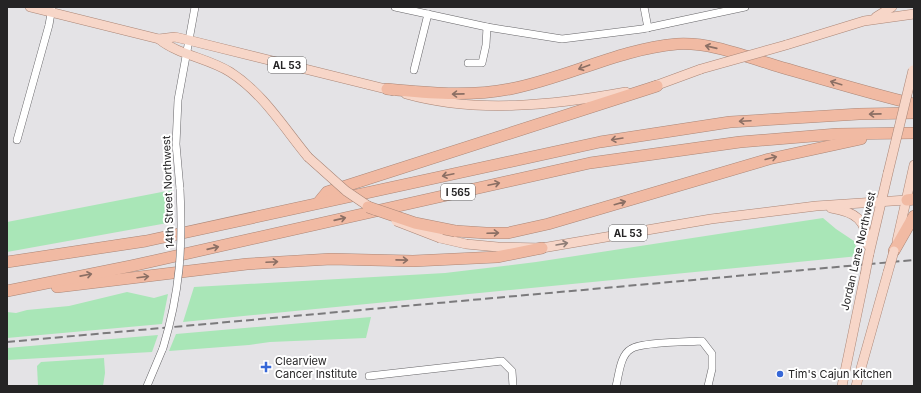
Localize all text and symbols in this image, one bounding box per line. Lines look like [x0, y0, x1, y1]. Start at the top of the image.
one-way arrow [705, 42, 718, 50]
road number: AL 53 [268, 57, 306, 73]
one-way arrow [579, 64, 591, 72]
one-way arrow [829, 79, 842, 86]
one-way arrow [452, 90, 465, 98]
one-way arrow [869, 110, 882, 118]
one-way arrow [739, 118, 752, 125]
street label: 14th Street Northwest [159, 135, 177, 249]
one-way arrow [610, 135, 623, 143]
one-way arrow [764, 154, 777, 162]
one-way arrow [442, 171, 455, 179]
one-way arrow [488, 180, 501, 188]
road number: I 565 [441, 184, 475, 200]
street label: Jordan Lane Northwest [837, 190, 879, 312]
one-way arrow [613, 199, 626, 206]
one-way arrow [333, 214, 346, 222]
road number: AL 53 [609, 225, 647, 241]
one-way arrow [486, 229, 499, 237]
one-way arrow [555, 240, 568, 248]
one-way arrow [207, 243, 220, 251]
one-way arrow [395, 256, 408, 264]
one-way arrow [265, 258, 278, 266]
one-way arrow [80, 271, 93, 279]
one-way arrow [136, 273, 149, 281]
place label: Clearview Cancer Institute [275, 354, 357, 381]
marker: Clearview Cancer Institute [260, 361, 272, 373]
place label: Tim's Cajun Kitchen [788, 367, 892, 381]
marker: Tim's Cajun Kitchen [775, 369, 785, 379]

